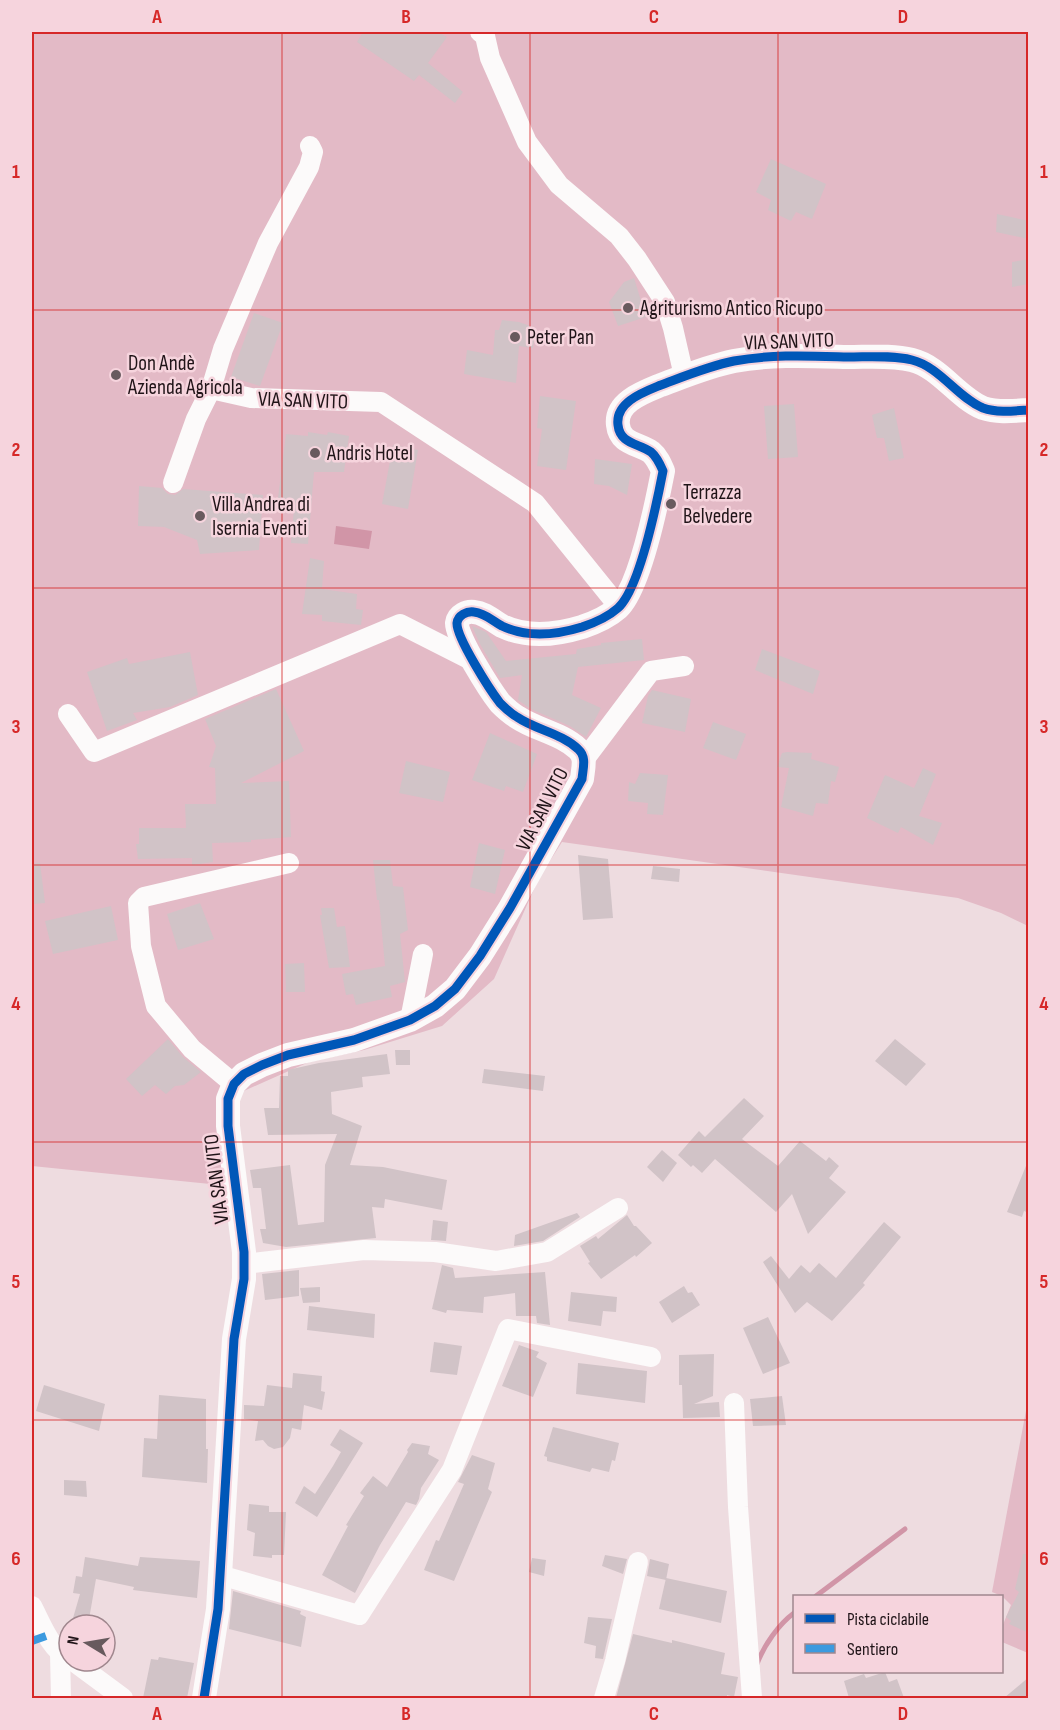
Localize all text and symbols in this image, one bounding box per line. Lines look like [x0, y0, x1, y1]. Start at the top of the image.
text: A [151, 5, 162, 29]
text: B [401, 5, 411, 29]
text: C [649, 5, 659, 29]
text: D [898, 5, 908, 29]
text: 1 [12, 160, 20, 184]
text: 1 [1040, 160, 1048, 184]
place label: Agriturismo Antico Ricupo [639, 296, 823, 321]
marker: Agriturismo Antico Ricupo [621, 301, 635, 315]
place label: Peter Pan [527, 325, 594, 350]
street label: VIA SAN VITO [743, 327, 835, 356]
marker: Peter Pan [508, 330, 522, 344]
place label: Don Andè Azienda Agricola [127, 351, 243, 400]
marker: Don Andè Azienda Agricola [109, 368, 123, 382]
street label: VIA SAN VITO [257, 386, 349, 415]
text: 2 [12, 438, 20, 462]
text: 2 [1040, 438, 1048, 462]
place label: Andris Hotel [326, 441, 413, 466]
marker: Andris Hotel [308, 446, 322, 460]
place label: Terrazza Belvedere [683, 480, 752, 529]
place label: Villa Andrea di Isernia Eventi [212, 492, 310, 541]
marker: Terrazza Belvedere [664, 497, 678, 511]
marker: Villa Andrea di Isernia Eventi [193, 509, 207, 523]
text: 3 [12, 715, 21, 739]
text: 3 [1040, 715, 1049, 739]
street label: VIA SAN VITO [511, 763, 574, 855]
text: 4 [11, 992, 21, 1016]
text: 4 [1039, 992, 1049, 1016]
street label: VIA SAN VITO [199, 1133, 234, 1225]
text: 5 [12, 1270, 21, 1294]
text: 5 [1040, 1270, 1049, 1294]
text: 6 [11, 1547, 21, 1571]
text: 6 [1039, 1547, 1049, 1571]
legend [793, 1595, 1003, 1673]
text: Pista ciclabile [847, 1609, 929, 1630]
north arrow [57, 1613, 117, 1673]
text: N [64, 1634, 84, 1646]
text: Sentiero [847, 1639, 898, 1660]
text: A [151, 1702, 162, 1726]
text: B [401, 1702, 411, 1726]
text: C [649, 1702, 659, 1726]
text: D [898, 1702, 908, 1726]

